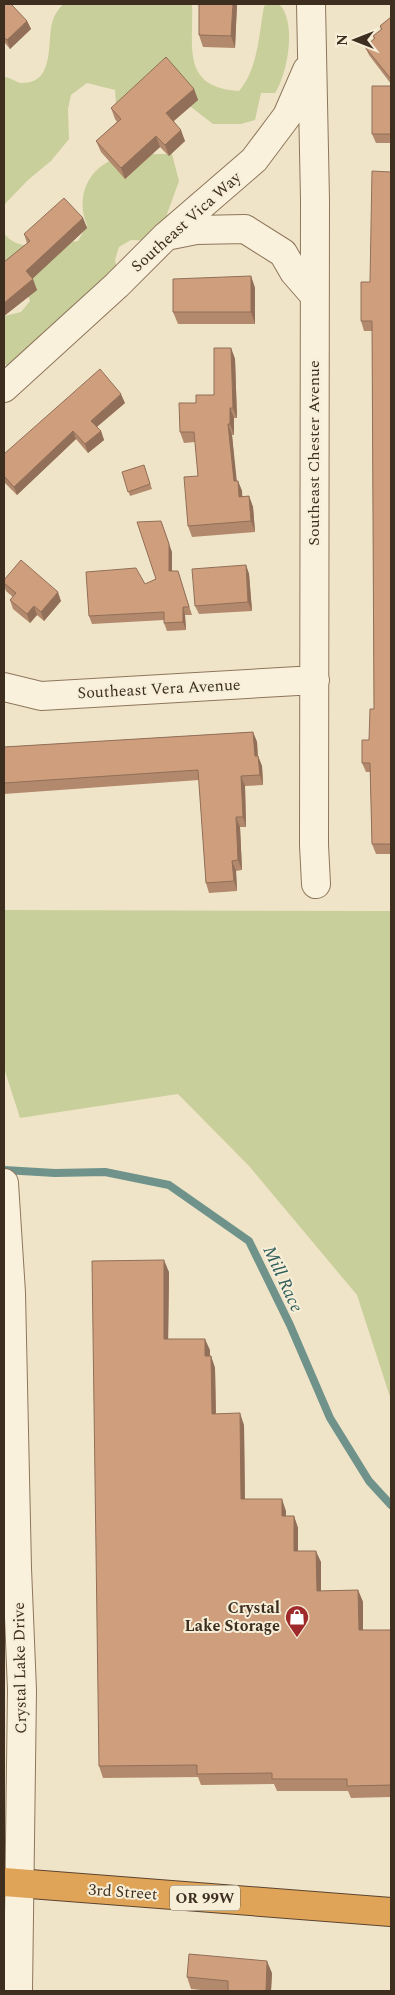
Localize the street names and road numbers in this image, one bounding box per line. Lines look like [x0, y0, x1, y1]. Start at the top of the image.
street label: Southeast Vica Way [126, 165, 247, 278]
street label: Southeast Chester Avenue [302, 360, 326, 546]
street label: Southeast Vera Avenue [77, 673, 241, 705]
street label: Crystal Lake Drive [7, 1602, 33, 1734]
street label: 3rd Street [88, 1878, 159, 1906]
road number: OR 99W [170, 1886, 240, 1910]

